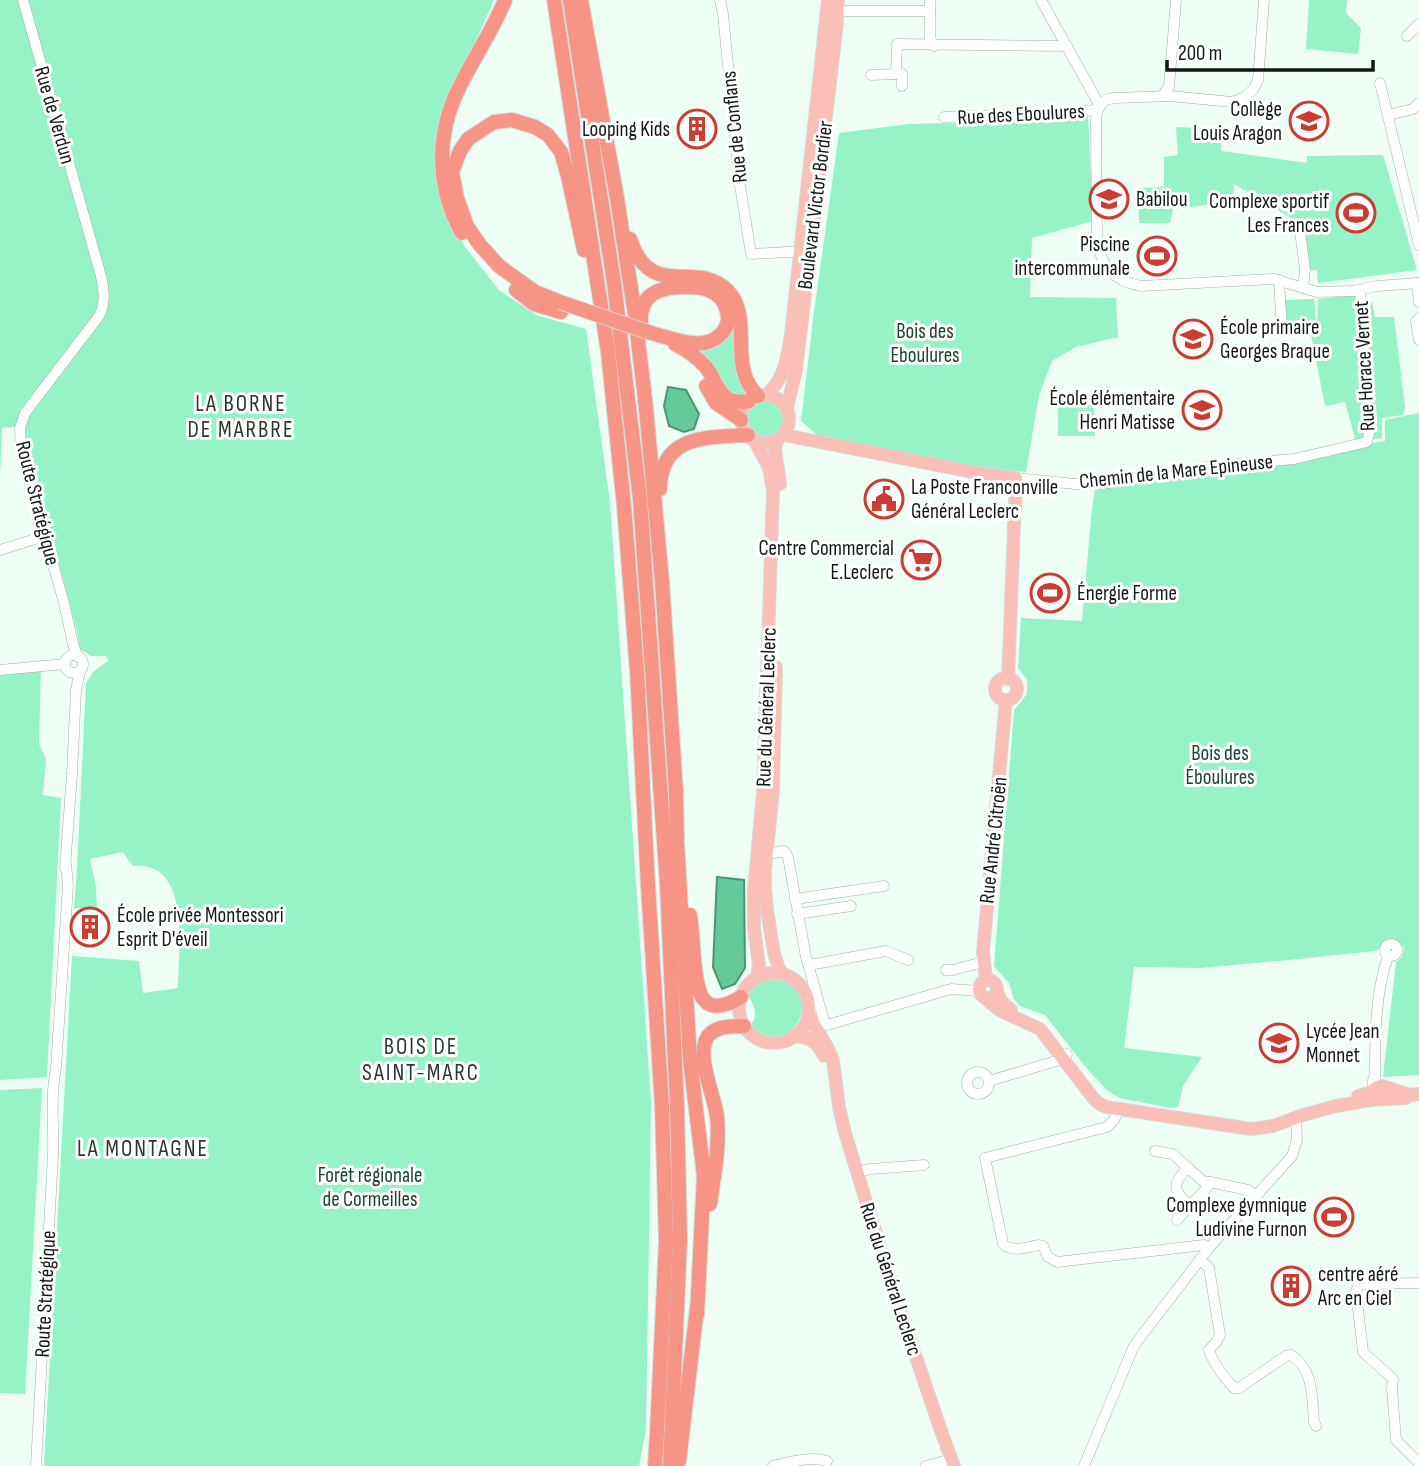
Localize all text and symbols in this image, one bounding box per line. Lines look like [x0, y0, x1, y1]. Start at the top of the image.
scale bar [1167, 28, 1374, 72]
text: 200 m [1178, 41, 1222, 66]
street label: Rue de Verdun [29, 64, 80, 167]
street label: Rue de Conflans [716, 70, 753, 184]
place label: Collège Louis Aragon [1193, 97, 1282, 146]
street label: Rue des Eboulures [957, 99, 1085, 130]
school or university icon: Collège Louis Aragon [1288, 100, 1330, 142]
building icon: Looping Kids [676, 108, 718, 150]
place label: Looping Kids [582, 117, 670, 142]
street label: Boulevard Victor Bordier [793, 119, 838, 291]
school or university icon: Babilou [1088, 178, 1130, 220]
place label: Babilou [1136, 187, 1188, 212]
place label: Complexe sportif Les Frances [1209, 189, 1330, 238]
sports icon: Complexe sportif Les Frances [1335, 192, 1377, 234]
place label: Piscine intercommunale [1014, 232, 1130, 281]
sports icon: Piscine intercommunale [1136, 235, 1178, 277]
street label: Rue Horace Vernet [1349, 300, 1380, 432]
place label: École primaire Georges Braque [1220, 315, 1330, 364]
school or university icon: École primaire Georges Braque [1172, 318, 1214, 360]
park label: Bois des Eboulures [890, 319, 960, 368]
place label: École élémentaire Henri Matisse [1049, 386, 1175, 435]
school or university icon: École élémentaire Henri Matisse [1181, 389, 1223, 431]
district label: LA BORNE DE MARBRE [188, 390, 294, 444]
street label: Route Stratégique [10, 438, 65, 568]
street label: Chemin de la Mare Epineuse [1078, 449, 1274, 494]
place label: La Poste Franconville Général Leclerc [911, 475, 1058, 524]
public building icon: La Poste Franconville Général Leclerc [863, 478, 905, 520]
place label: Centre Commercial E.Leclerc [758, 536, 894, 585]
supermarket icon: Centre Commercial E.Leclerc [900, 539, 942, 581]
sports icon: Énergie Forme [1029, 572, 1071, 614]
place label: Énergie Forme [1077, 581, 1177, 606]
street label: Rue du Général Leclerc [751, 627, 782, 787]
park label: Bois des Éboulures [1185, 741, 1255, 790]
street label: Rue André Citroën [974, 775, 1013, 905]
place label: École privée Montessori Esprit D'éveil [117, 903, 284, 952]
building icon: École privée Montessori Esprit D'éveil [69, 906, 111, 948]
place label: Lycée Jean Monnet [1306, 1019, 1380, 1068]
school or university icon: Lycée Jean Monnet [1258, 1022, 1300, 1064]
district label: BOIS DE SAINT-MARC [362, 1033, 480, 1087]
district label: LA MONTAGNE [77, 1135, 209, 1163]
park label: Forêt régionale de Cormeilles [318, 1163, 422, 1212]
place label: Complexe gymnique Ludivine Furnon [1166, 1193, 1307, 1242]
sports icon: Complexe gymnique Ludivine Furnon [1313, 1196, 1355, 1238]
street label: Rue du Général Leclerc [854, 1200, 927, 1359]
street label: Route Stratégique [30, 1230, 61, 1358]
place label: centre aéré Arc en Ciel [1317, 1262, 1398, 1311]
building icon: centre aéré Arc en Ciel [1270, 1265, 1312, 1307]

